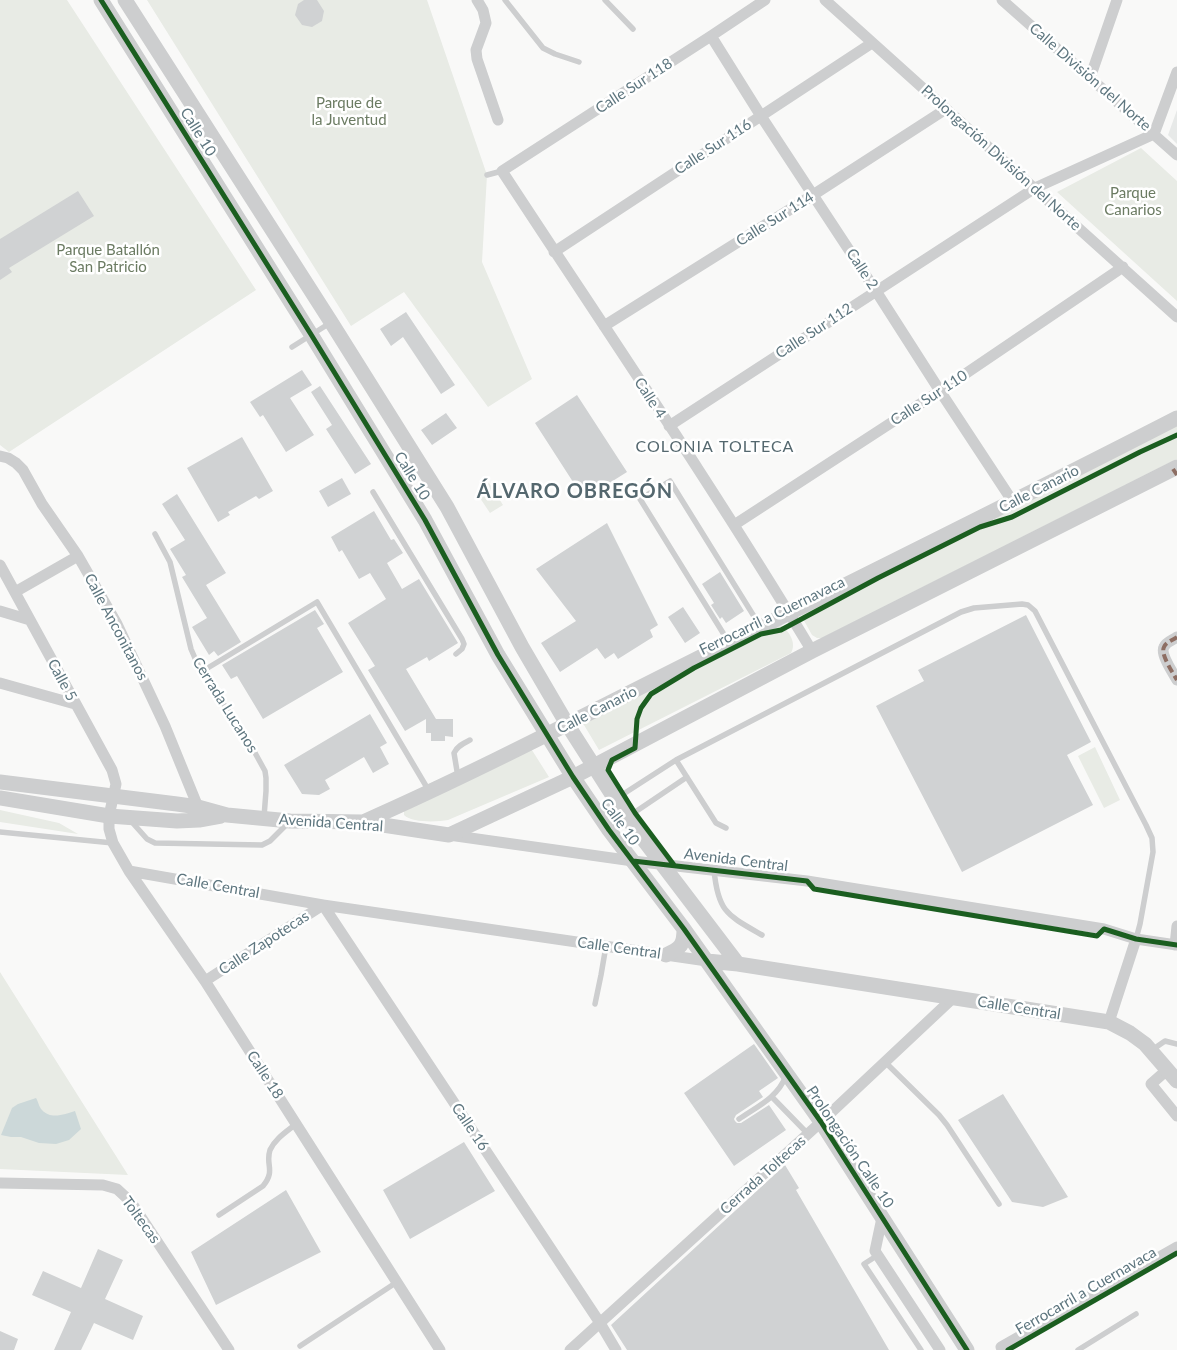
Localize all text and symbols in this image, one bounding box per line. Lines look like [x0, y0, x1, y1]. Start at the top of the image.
street label: Calle División del Norte [1025, 19, 1155, 135]
street label: Calle Sur 118 [592, 54, 676, 118]
street label: Prolongación División del Norte [917, 81, 1085, 235]
park label: Parque de la Juventud [311, 94, 387, 129]
street label: Calle 10 [176, 104, 220, 160]
street label: Calle Sur 116 [671, 115, 755, 179]
park label: Parque Canarios [1104, 184, 1162, 219]
street label: Calle Sur 114 [733, 188, 817, 250]
park label: Parque Batallón San Patricio [56, 241, 160, 276]
street label: Calle 2 [842, 245, 882, 293]
street label: Calle Sur 112 [772, 299, 856, 363]
street label: Calle Sur 110 [887, 366, 971, 430]
street label: Calle 4 [630, 374, 670, 422]
district label: COLONIA TOLTECA [634, 437, 796, 457]
street label: Calle 10 [390, 448, 434, 504]
street label: Calle Canario [996, 461, 1082, 517]
district label: ÁLVARO OBREGÓN [475, 480, 675, 504]
street label: Calle Anconitanos [80, 570, 152, 684]
street label: Ferrocarril a Cuernavaca [696, 573, 848, 659]
street label: Cerrada Lucanos [188, 654, 262, 756]
street label: Calle 5 [43, 656, 81, 704]
street label: Calle Canario [554, 682, 640, 738]
street label: Calle 10 [597, 795, 643, 849]
street label: Avenida Central [278, 810, 384, 836]
street label: Avenida Central [683, 845, 789, 875]
street label: Calle Central [175, 870, 261, 902]
street label: Calle Zapotecas [216, 907, 312, 979]
street label: Calle Central [576, 933, 662, 963]
street label: Calle Central [976, 993, 1062, 1023]
street label: Calle 18 [243, 1048, 287, 1102]
street label: Prolongación Calle 10 [802, 1083, 898, 1211]
street label: Calle 16 [448, 1100, 492, 1154]
street label: Cerrada Toltecas [716, 1132, 810, 1218]
street label: Toltecas [118, 1193, 164, 1247]
street label: Ferrocarril a Cuernavaca [1012, 1243, 1160, 1339]

